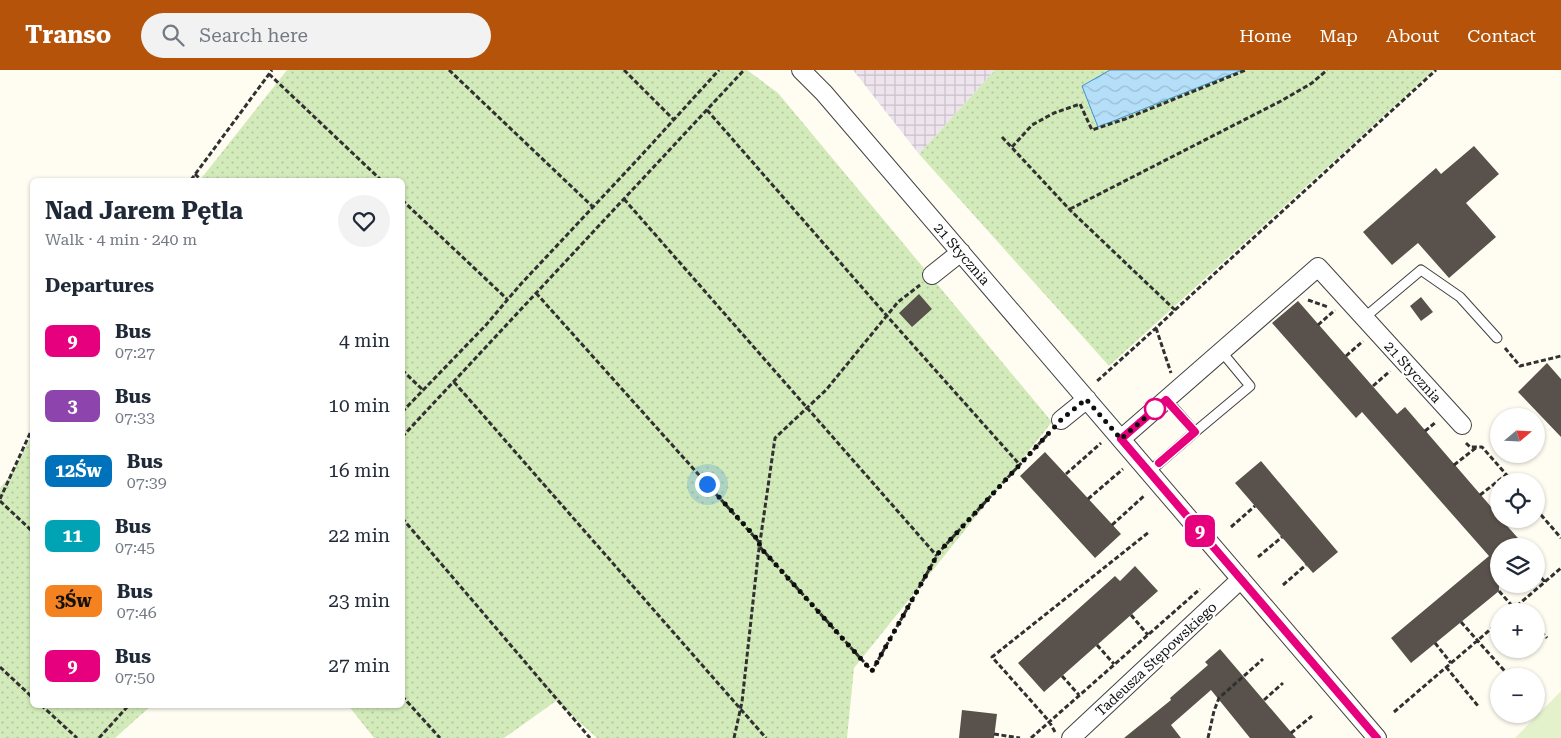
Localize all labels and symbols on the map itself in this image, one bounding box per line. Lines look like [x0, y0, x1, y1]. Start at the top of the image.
street label: 21 Stycznia [931, 220, 993, 289]
street label: 21 Stycznia [1381, 338, 1445, 406]
unlabelled marker [1144, 398, 1166, 420]
north arrow [1490, 408, 1545, 462]
your location [695, 472, 720, 497]
line badge: 9 [1184, 515, 1216, 547]
street label: Tadeusza Stępowskiego [1092, 599, 1220, 719]

